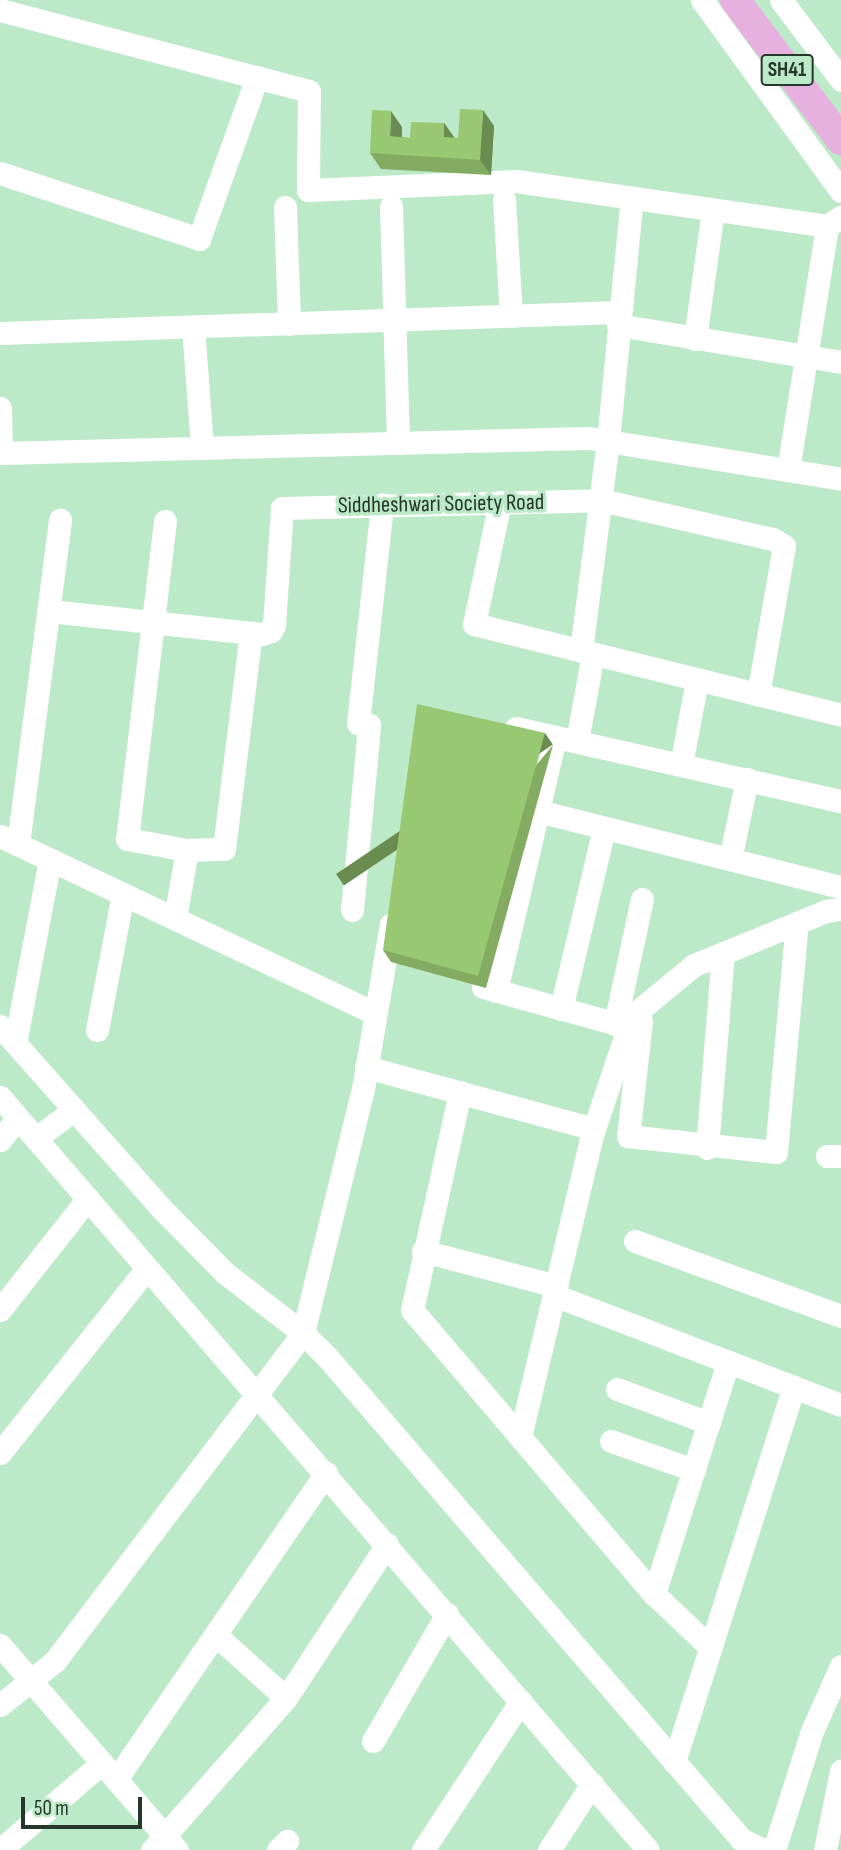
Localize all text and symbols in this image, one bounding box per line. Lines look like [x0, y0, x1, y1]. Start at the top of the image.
road number: SH41 [759, 52, 815, 88]
street label: Siddheshwari Society Road [338, 488, 544, 520]
scale bar [24, 1784, 145, 1828]
text: 50 m [34, 1796, 69, 1821]

